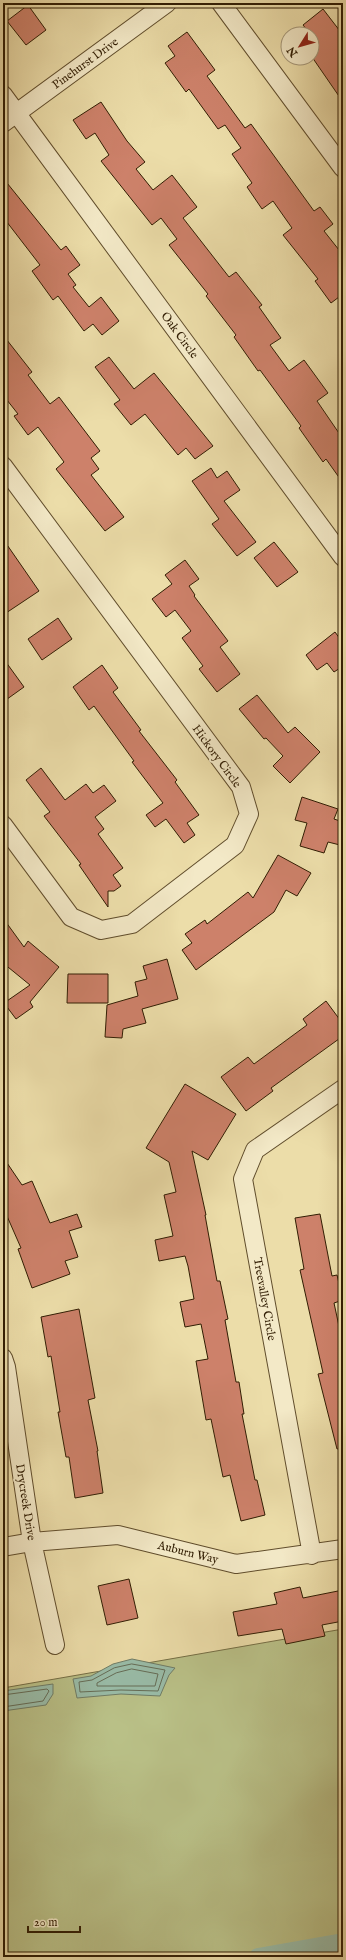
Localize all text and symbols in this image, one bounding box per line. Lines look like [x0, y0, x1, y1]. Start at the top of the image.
north arrow [280, 26, 320, 66]
street label: Pinehurst Drive [49, 34, 122, 92]
text: N [284, 43, 302, 60]
street label: Oak Circle [158, 309, 202, 362]
street label: Hickory Circle [189, 722, 245, 791]
street label: Treevalley Circle [250, 1256, 279, 1342]
street label: Drycreek Drive [12, 1463, 39, 1542]
street label: Auburn Way [155, 1537, 220, 1567]
scale bar [28, 1908, 80, 1934]
text: 20 m [34, 1915, 57, 1930]

